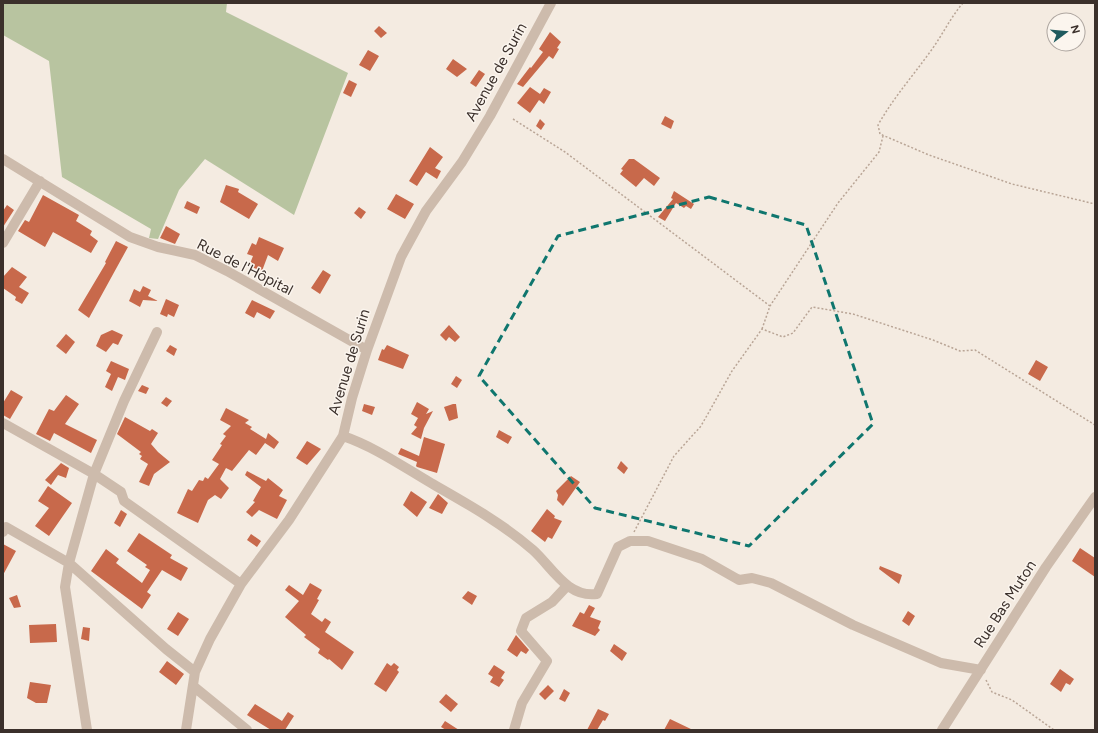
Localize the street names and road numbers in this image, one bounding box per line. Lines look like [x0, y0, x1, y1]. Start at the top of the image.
street label: Avenue de Surin [462, 20, 530, 124]
street label: Rue de l'Hôpital [194, 235, 296, 299]
street label: Avenue de Surin [324, 307, 374, 417]
street label: Rue Bas Muton [970, 557, 1040, 651]

